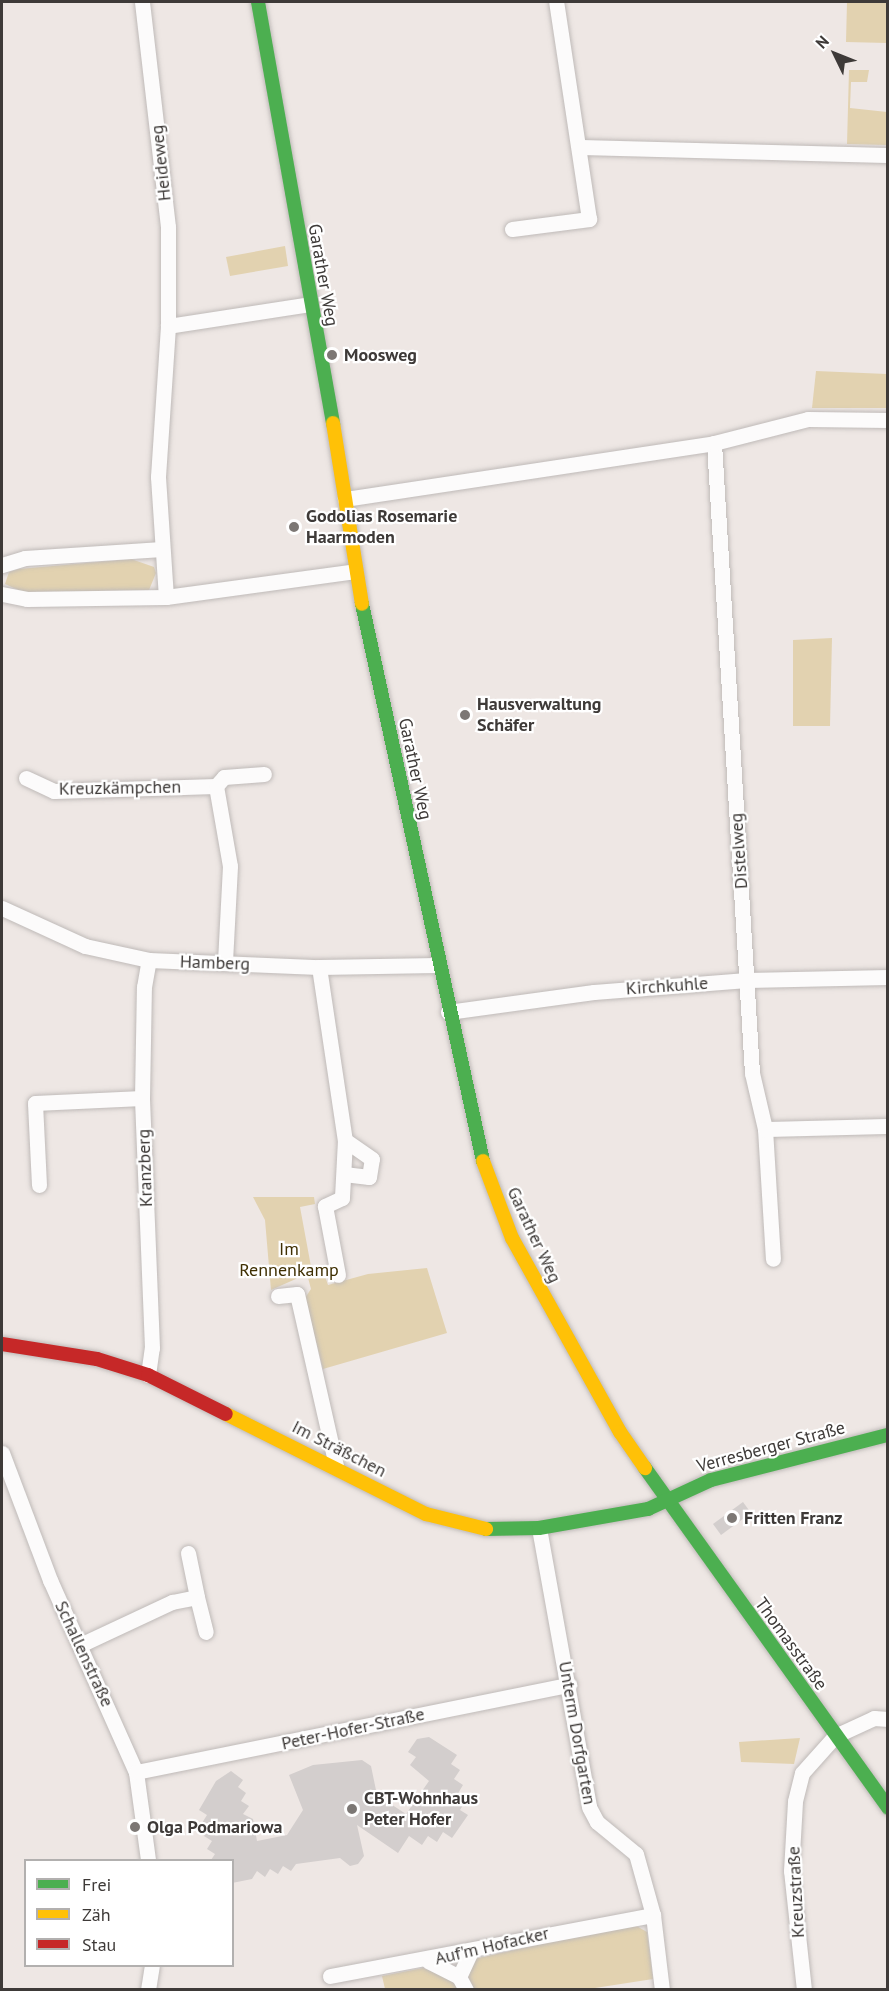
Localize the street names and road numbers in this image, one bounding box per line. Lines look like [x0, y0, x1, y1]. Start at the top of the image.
street label: Heideweg [146, 124, 176, 202]
street label: Garather Weg [303, 222, 343, 328]
street label: Garather Weg [394, 716, 436, 822]
street label: Kreuzkämpchen [59, 776, 181, 800]
street label: Distelweg [726, 812, 752, 890]
street label: Hamberg [179, 951, 251, 975]
street label: Kirchkuhle [625, 972, 709, 1000]
street label: Kranzberg [133, 1129, 157, 1207]
street label: Garather Weg [502, 1183, 566, 1287]
street label: Im Sträßchen [288, 1416, 390, 1482]
street label: Verresberger Straße [695, 1417, 847, 1477]
street label: Thomasstraße [750, 1594, 832, 1694]
street label: Schallenstraße [50, 1598, 118, 1710]
street label: Unterm Dorfgarten [554, 1660, 600, 1806]
street label: Peter-Hofer-Straße [280, 1703, 426, 1755]
street label: Kreuzstraße [783, 1845, 809, 1939]
street label: Auf'm Hofacker [433, 1922, 551, 1970]

